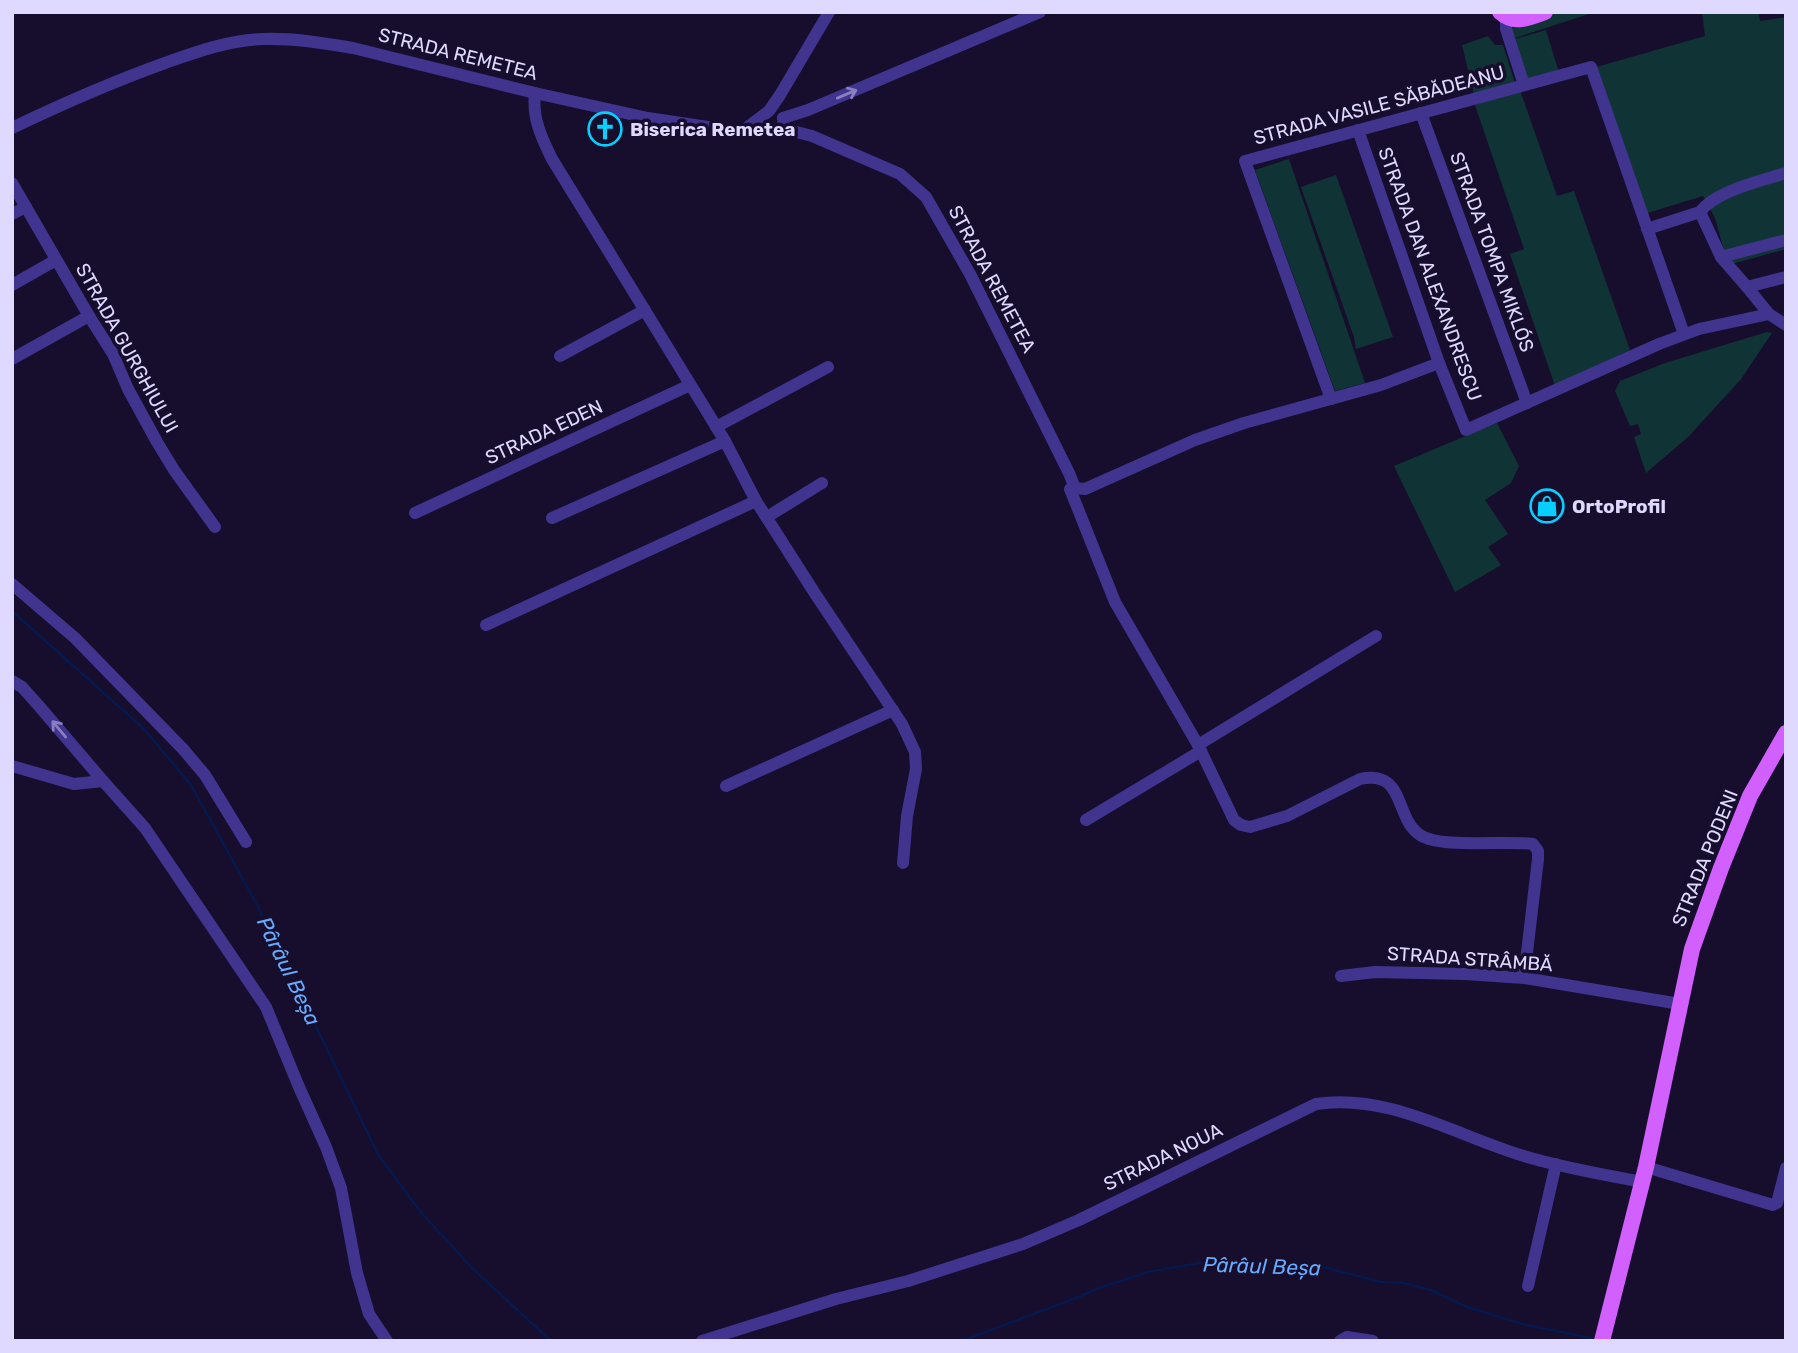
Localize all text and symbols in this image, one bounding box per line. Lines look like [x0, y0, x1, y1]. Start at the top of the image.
street label: STRADA REMETEA [376, 23, 540, 85]
street label: STRADA VASILE SĂBĂDEANU [1251, 60, 1507, 150]
one-way arrow [835, 87, 857, 100]
church icon: Biserica Remetea [586, 110, 624, 148]
place label: Biserica Remetea [630, 118, 795, 141]
street label: STRADA DAN ALEXANDRESCU [1373, 144, 1487, 404]
street label: STRADA TOMPA MIKLÓS [1445, 149, 1539, 355]
street label: STRADA REMETEA [943, 201, 1041, 357]
street label: STRADA GURGHIULUI [71, 259, 183, 437]
street label: STRADA EDEN [482, 395, 606, 469]
shop icon: OrtoProfil [1528, 487, 1566, 525]
place label: OrtoProfil [1572, 495, 1666, 518]
one-way arrow [51, 720, 67, 738]
street label: STRADA PODENI [1667, 786, 1743, 930]
water label: Pârâul Beșa [252, 912, 326, 1030]
street label: STRADA STRÂMBĂ [1387, 942, 1554, 976]
street label: STRADA NOUA [1100, 1118, 1226, 1196]
water label: Pârâul Beșa [1203, 1251, 1321, 1281]

